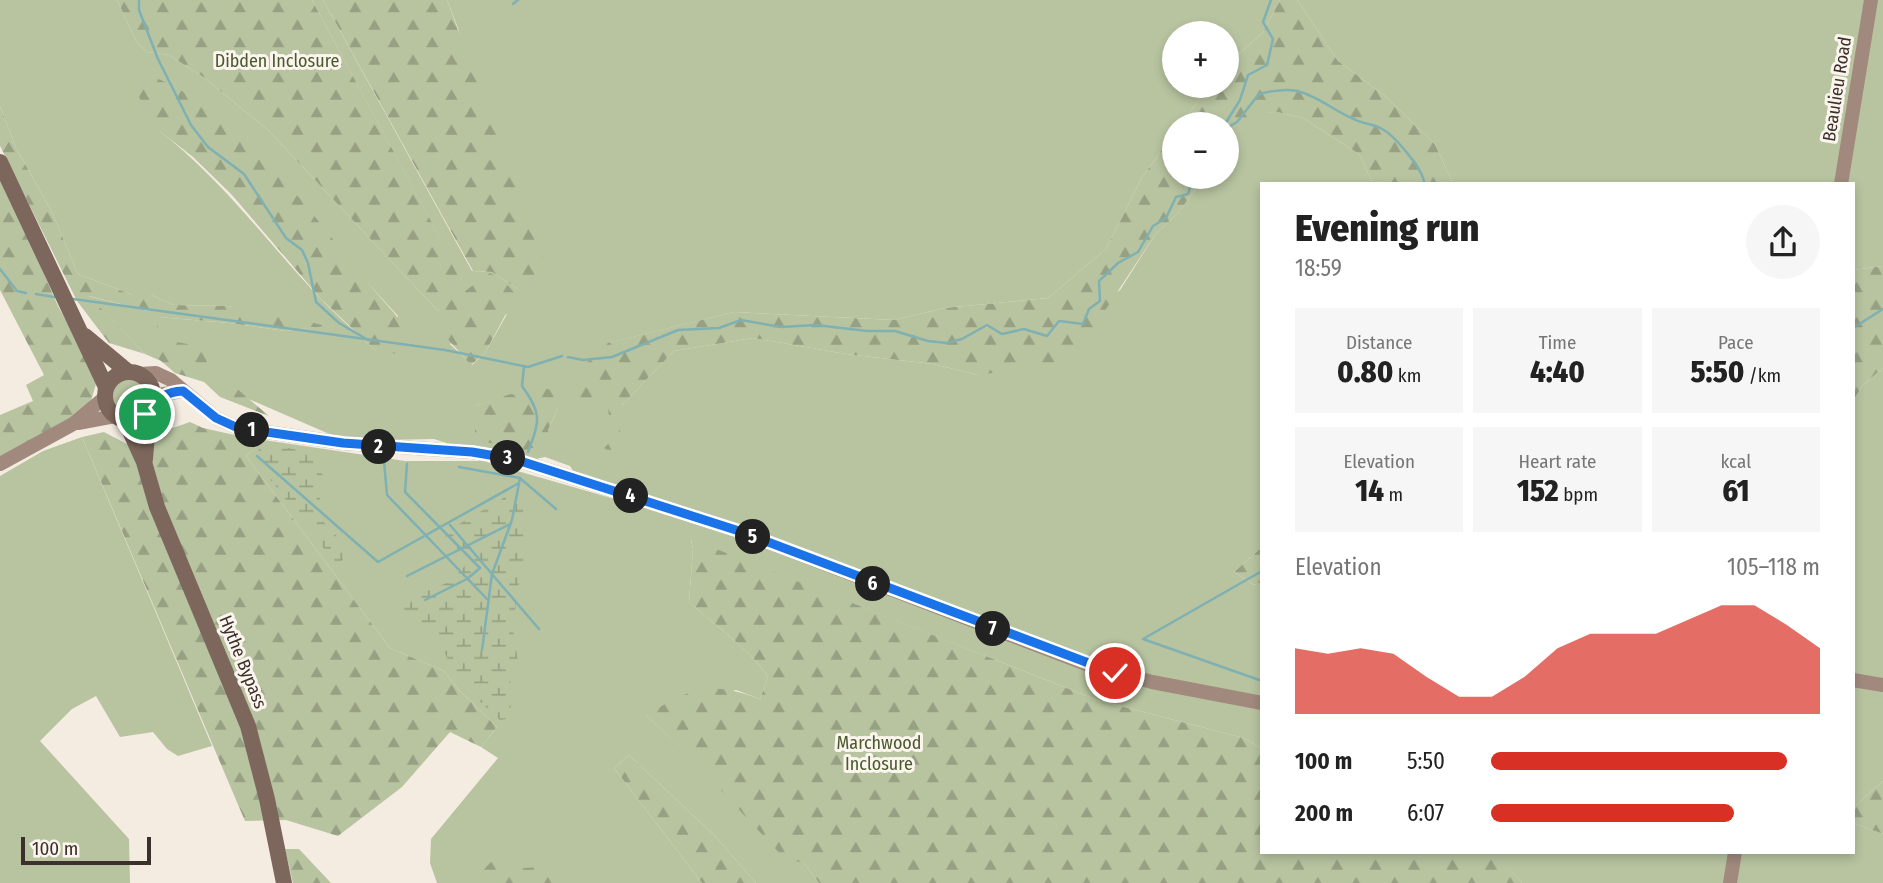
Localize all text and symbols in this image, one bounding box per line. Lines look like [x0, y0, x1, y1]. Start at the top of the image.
map controls [1162, 21, 1239, 189]
button: + [1162, 21, 1239, 98]
street label: Beaulieu Road [1818, 35, 1856, 143]
park label: Dibden Inclosure [215, 50, 339, 72]
button: − [1162, 112, 1239, 189]
text: Evening run [1295, 205, 1479, 251]
button: share [1746, 205, 1820, 279]
text: 18:59 [1295, 254, 1342, 282]
text: Distance [1346, 331, 1412, 354]
text: Time [1539, 331, 1576, 354]
text: Pace [1718, 331, 1754, 354]
text: 0.80 [1337, 354, 1393, 390]
text: 4:40 [1530, 354, 1585, 390]
text: 5:50 [1690, 354, 1744, 390]
text: km [1393, 364, 1421, 387]
text: /km [1744, 364, 1781, 387]
pin [115, 384, 175, 444]
icon: arrive [126, 395, 164, 433]
pin: 1 [234, 412, 270, 448]
text: 1 [247, 418, 256, 441]
pin: 2 [362, 430, 396, 464]
text: 2 [374, 435, 383, 458]
pin: 3 [490, 440, 526, 476]
text: 3 [503, 446, 512, 469]
text: Elevation [1343, 450, 1415, 473]
text: Heart rate [1518, 450, 1597, 473]
text: kcal [1720, 450, 1751, 473]
text: 14 [1355, 473, 1384, 509]
text: 152 [1517, 473, 1559, 509]
text: 61 [1722, 473, 1750, 509]
pin: 4 [614, 478, 648, 514]
text: m [1384, 483, 1403, 506]
text: bpm [1559, 483, 1598, 506]
text: 4 [626, 484, 635, 507]
pin: 5 [736, 520, 770, 554]
text: 5 [748, 525, 757, 548]
text: Elevation [1295, 553, 1382, 581]
text: 105–118 m [1727, 553, 1820, 581]
pin: 6 [856, 566, 890, 602]
text: 6 [868, 572, 877, 595]
street label: Hythe Bypass [214, 612, 272, 712]
pin: 7 [976, 612, 1010, 646]
text: 7 [988, 617, 997, 640]
pin [1085, 643, 1145, 703]
icon: check [1096, 654, 1134, 692]
park label: Marchwood Inclosure [837, 732, 921, 775]
text: 100 m [1295, 747, 1352, 775]
text: 5:50 [1407, 747, 1445, 775]
text: 200 m [1295, 799, 1353, 827]
text: 6:07 [1407, 799, 1444, 827]
scale bar [21, 834, 150, 866]
text: 100 m [32, 837, 78, 860]

